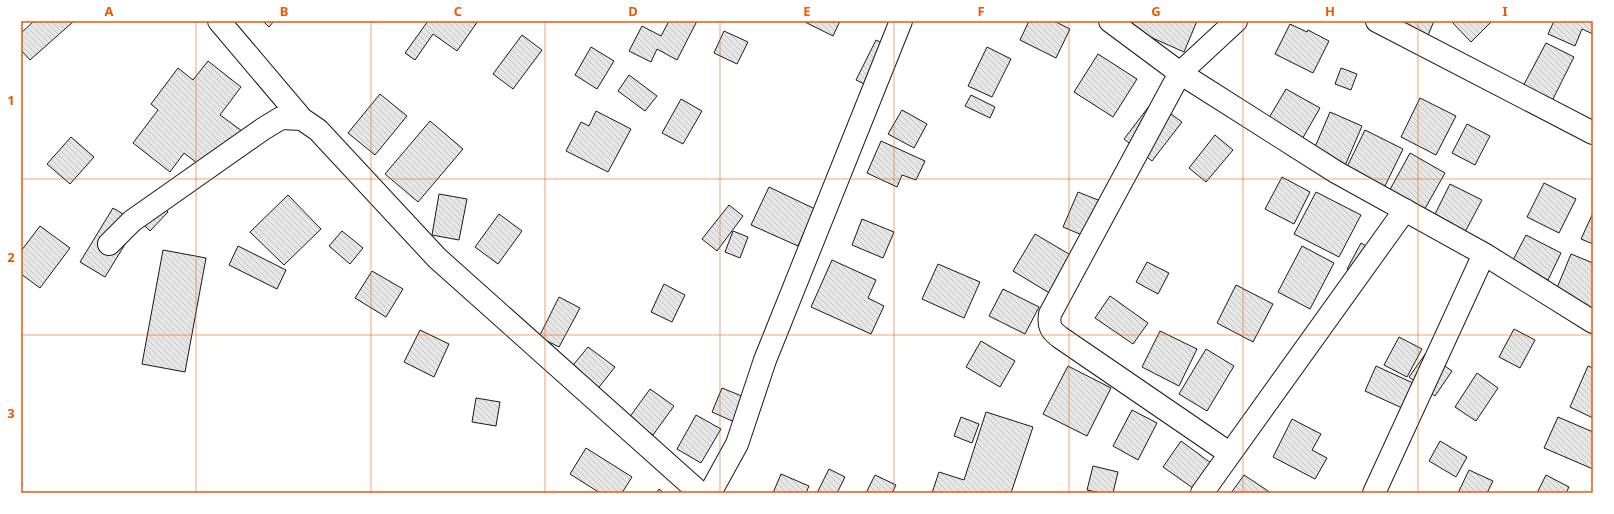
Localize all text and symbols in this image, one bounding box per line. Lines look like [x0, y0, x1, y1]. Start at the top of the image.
text: A [105, 2, 114, 20]
text: B [280, 2, 288, 20]
text: C [454, 2, 462, 20]
text: D [628, 2, 638, 20]
text: E [803, 2, 811, 20]
text: F [977, 2, 985, 20]
text: G [1151, 2, 1161, 20]
text: H [1325, 2, 1335, 20]
text: I [1502, 2, 1508, 20]
text: 1 [7, 91, 15, 109]
text: 2 [7, 248, 15, 266]
text: 3 [7, 404, 15, 422]

